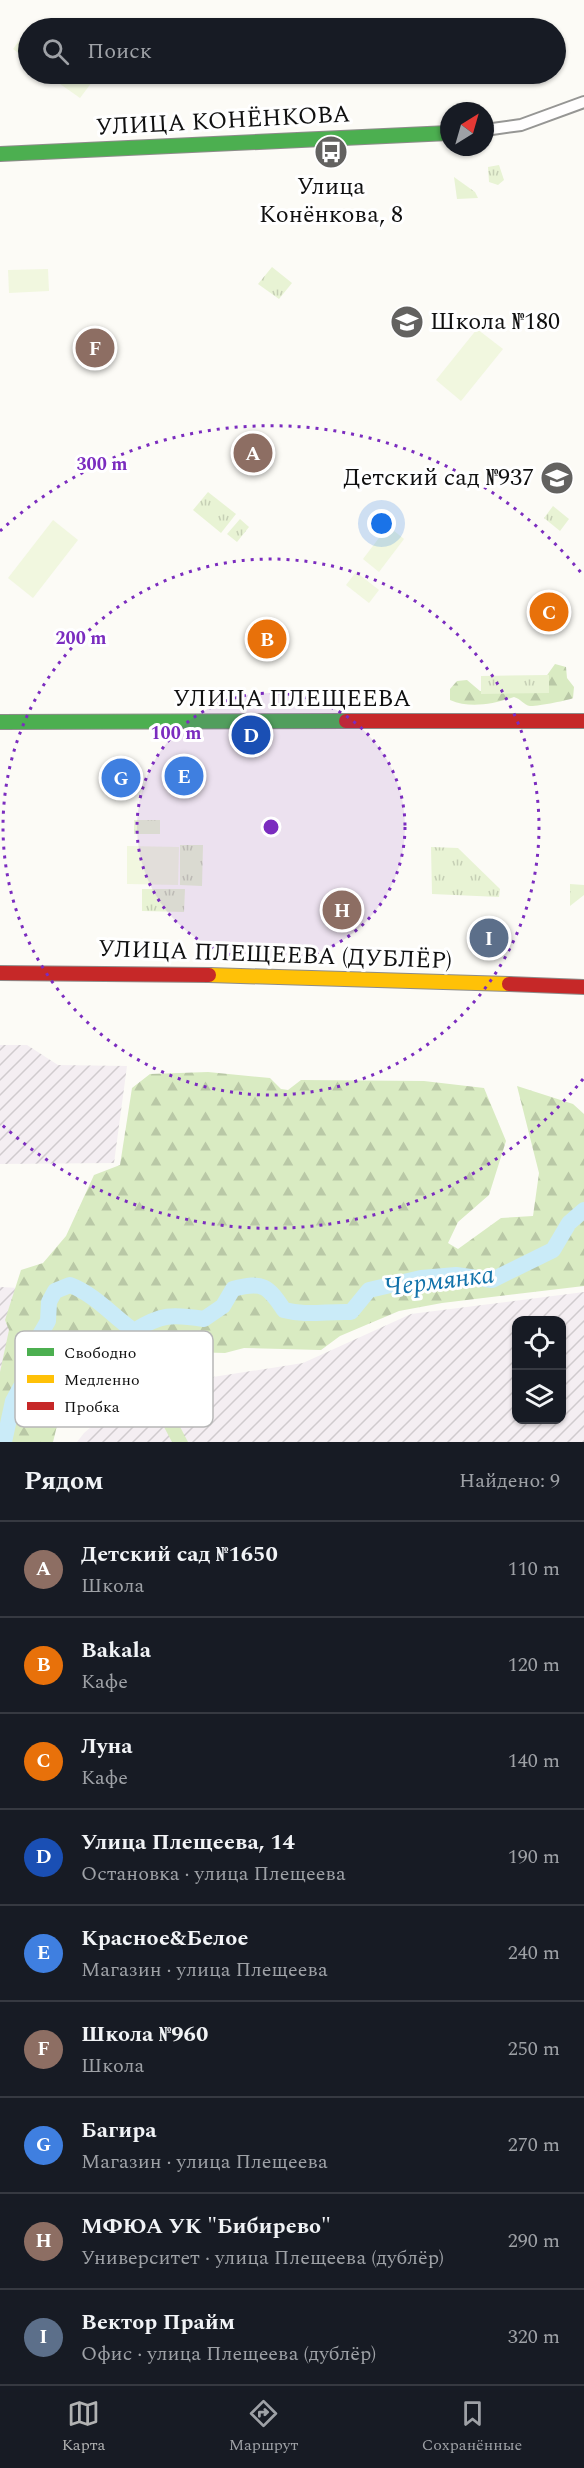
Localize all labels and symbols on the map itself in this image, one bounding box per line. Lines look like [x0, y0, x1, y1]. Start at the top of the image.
street label: УЛИЦА КОНЁНКОВА [95, 96, 351, 146]
north arrow [440, 102, 494, 156]
bus stop icon: Улица Конёнкова, 8 [313, 134, 349, 170]
place label: Улица Конёнкова, 8 [259, 169, 403, 233]
school or university icon: Школа №180 [389, 304, 425, 340]
place label: Школа №180 [430, 304, 560, 340]
pin: F [76, 326, 115, 370]
pin: A [234, 430, 272, 476]
text: 300 m [76, 451, 128, 478]
place label: Детский сад №937 [343, 460, 534, 496]
school or university icon: Детский сад №937 [539, 460, 575, 496]
your location [367, 509, 396, 538]
pin: C [530, 590, 568, 634]
pin: B [248, 616, 286, 662]
text: 200 m [55, 625, 107, 652]
street label: УЛИЦА ПЛЕЩЕЕВА [173, 681, 411, 717]
pin: D [232, 712, 270, 758]
text: 100 m [150, 720, 202, 747]
pin: E [164, 754, 204, 798]
pin: G [102, 756, 140, 800]
centre of rings [261, 817, 281, 837]
pin: H [322, 888, 362, 932]
pin: I [470, 916, 508, 960]
street label: УЛИЦА ПЛЕЩЕЕВА (ДУБЛЁР) [97, 931, 453, 979]
water label: Чермянка [381, 1254, 497, 1308]
legend [15, 1331, 213, 1427]
text: Свободно [64, 1341, 136, 1365]
text: Медленно [64, 1368, 140, 1392]
text: Пробка [64, 1395, 120, 1419]

